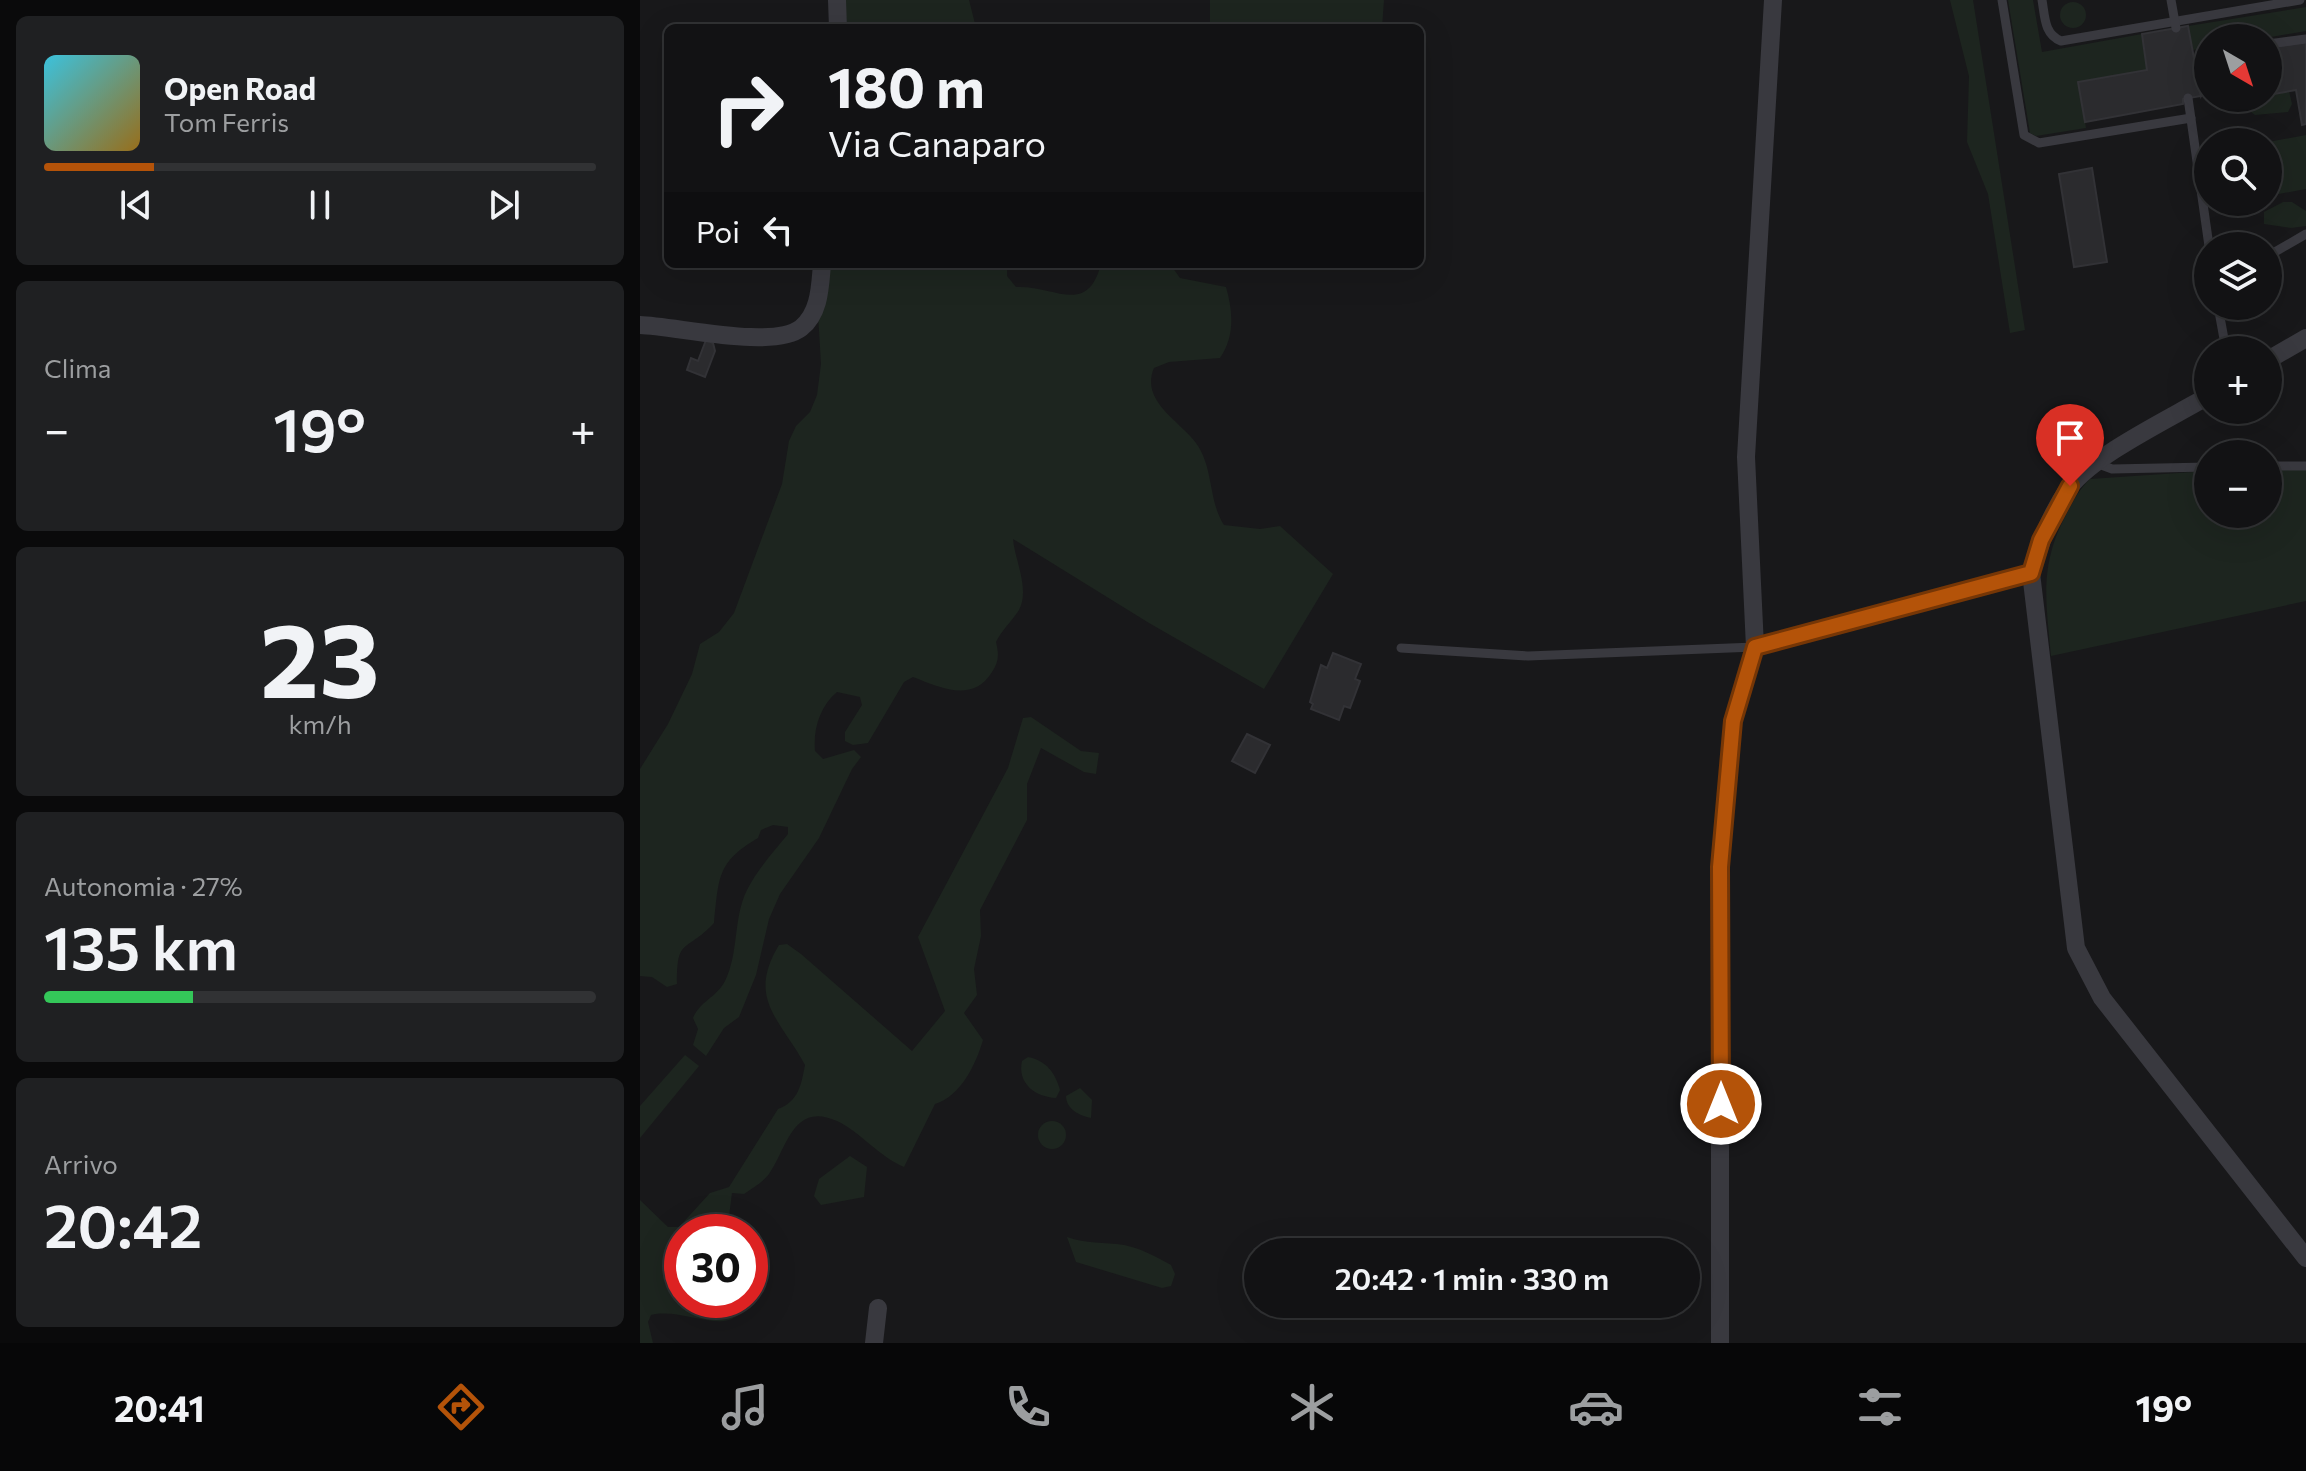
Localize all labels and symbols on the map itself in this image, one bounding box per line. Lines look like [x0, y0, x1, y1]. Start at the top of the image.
north arrow [2194, 24, 2282, 112]
pin [2036, 404, 2104, 486]
position arrow [1679, 1062, 1763, 1146]
speed limit sign: 30 [664, 1214, 768, 1318]

